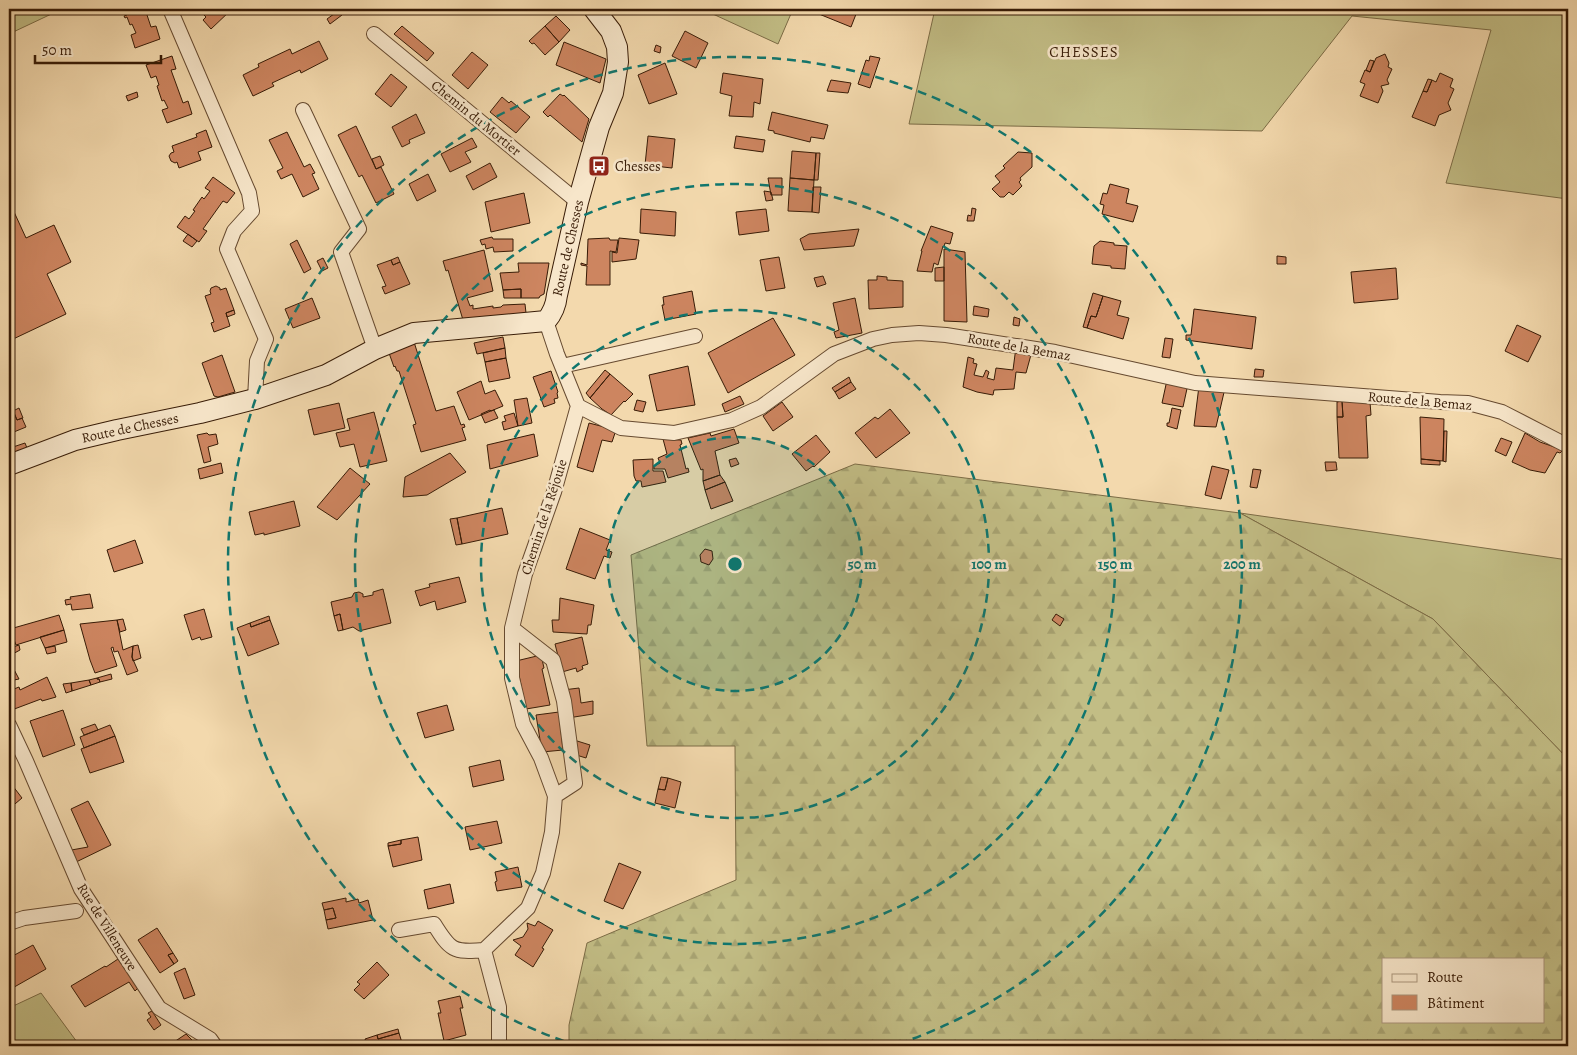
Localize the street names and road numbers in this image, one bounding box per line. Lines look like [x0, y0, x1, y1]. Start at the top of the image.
street label: Chemin du Mortier [427, 76, 525, 161]
street label: Route de Chesses [548, 198, 588, 298]
street label: Route de la Bemaz [966, 329, 1072, 365]
street label: Route de la Bemaz [1367, 387, 1473, 415]
street label: Route de Chesses [80, 408, 180, 448]
street label: Chemin de la Réjouie [516, 457, 572, 577]
street label: Rue de Villeneuve [72, 879, 142, 975]

